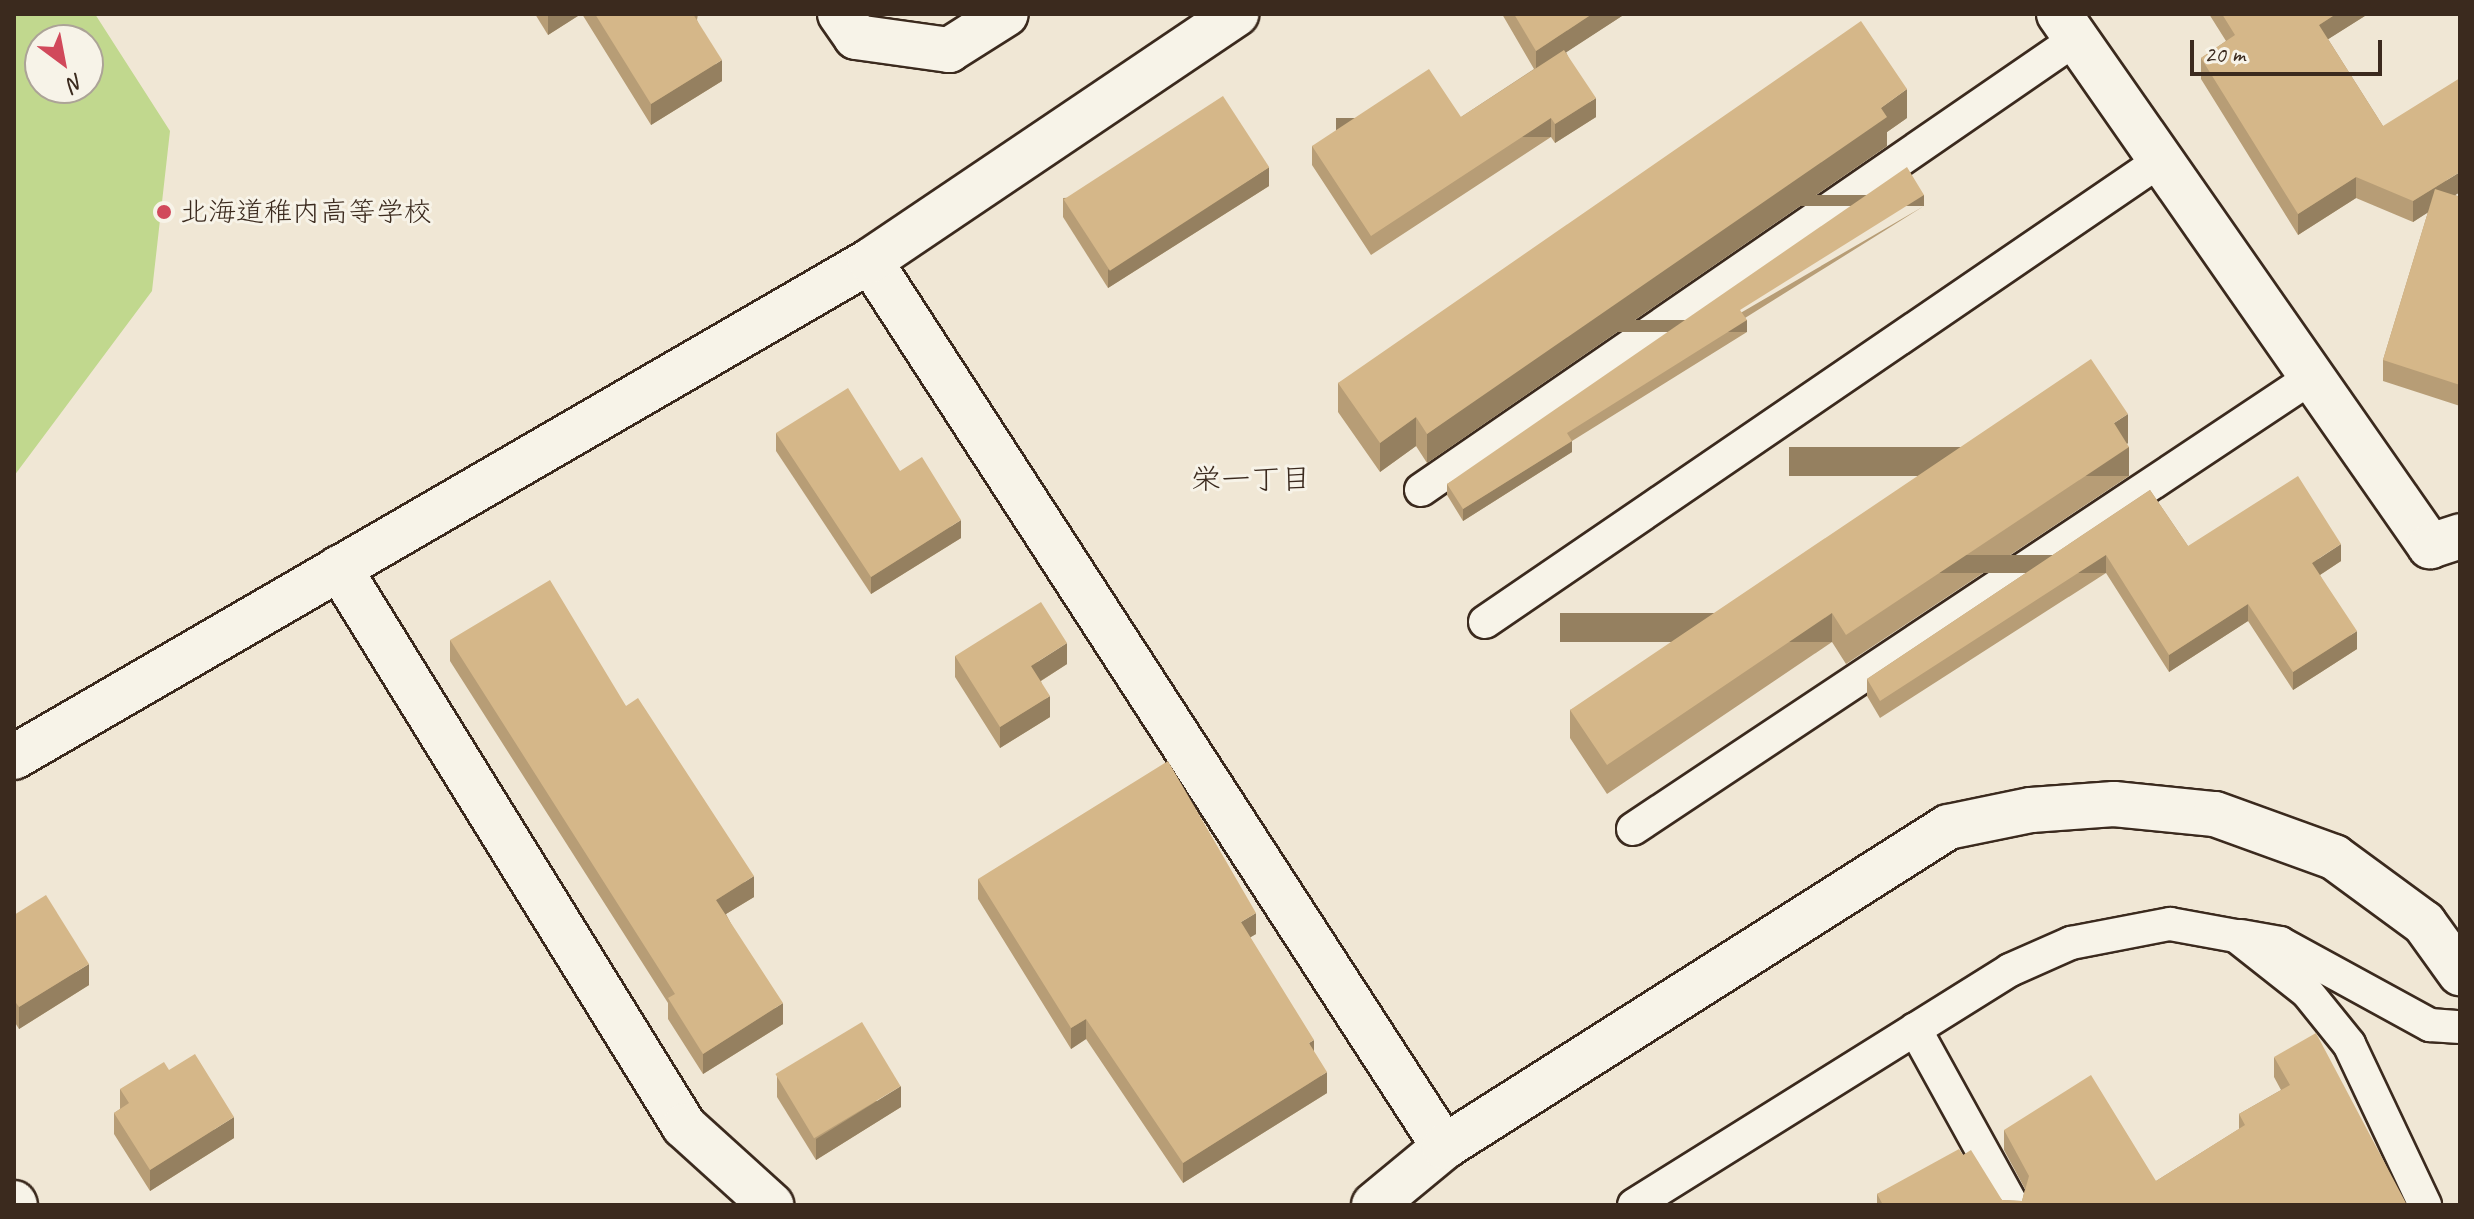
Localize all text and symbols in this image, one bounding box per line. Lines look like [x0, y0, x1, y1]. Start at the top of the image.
north arrow [24, 24, 104, 104]
scale bar [2194, 24, 2386, 74]
text: 20 m [2204, 39, 2245, 69]
text: N [62, 67, 89, 98]
place label: 北海道稚内高等学校 [180, 195, 432, 229]
marker: 北海道稚内高等学校 [155, 203, 173, 221]
district label: 栄一丁目 [1191, 461, 1311, 497]

